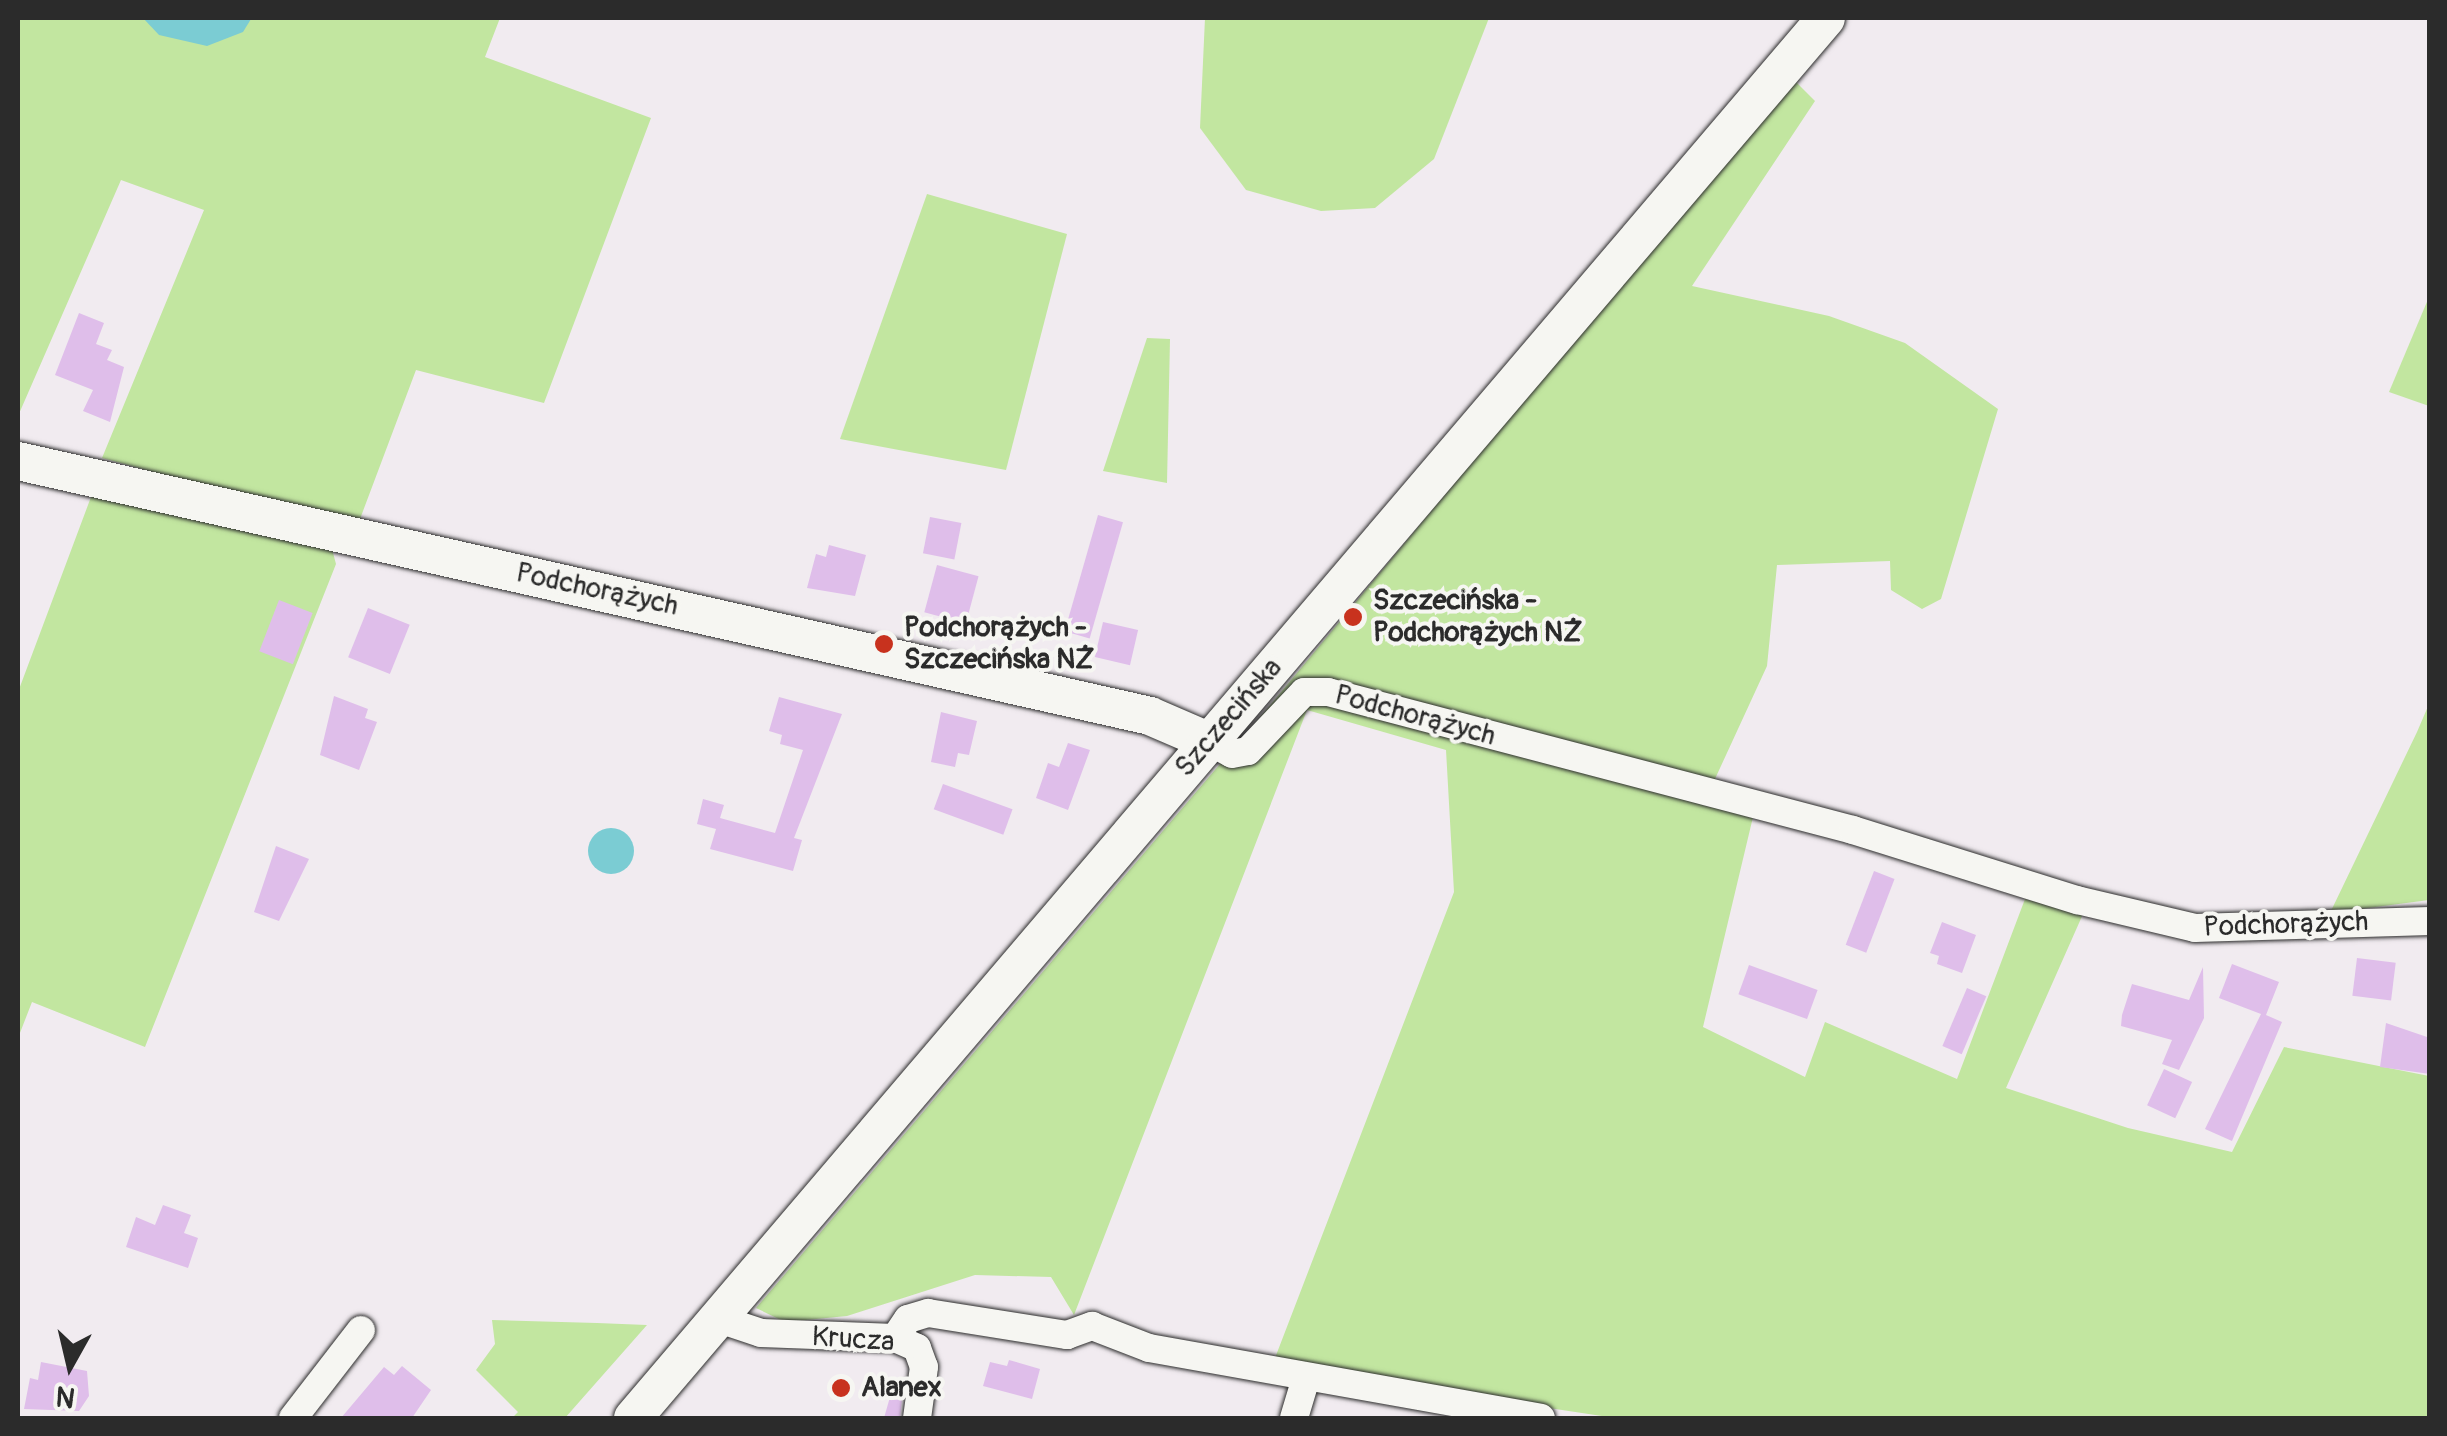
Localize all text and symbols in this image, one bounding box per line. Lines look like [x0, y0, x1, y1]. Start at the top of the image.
street label: Podchorążych [513, 556, 681, 624]
place label: Szczecińska - Podchorążych NŻ [1373, 584, 1583, 650]
marker: Szczecińska - Podchorążych NŻ [1342, 606, 1364, 628]
place label: Podchorążych - Szczecińska NŻ [904, 611, 1095, 677]
marker: Podchorążych - Szczecińska NŻ [873, 633, 895, 655]
street label: Szczecińska [1168, 652, 1290, 784]
street label: Podchorążych [1331, 678, 1499, 754]
street label: Podchorążych [2203, 905, 2369, 945]
north arrow [20, 1316, 120, 1416]
street label: Krucza [811, 1320, 895, 1360]
place label: Alanex [861, 1371, 942, 1405]
marker: Alanex [830, 1377, 852, 1399]
text: N [54, 1378, 78, 1415]

